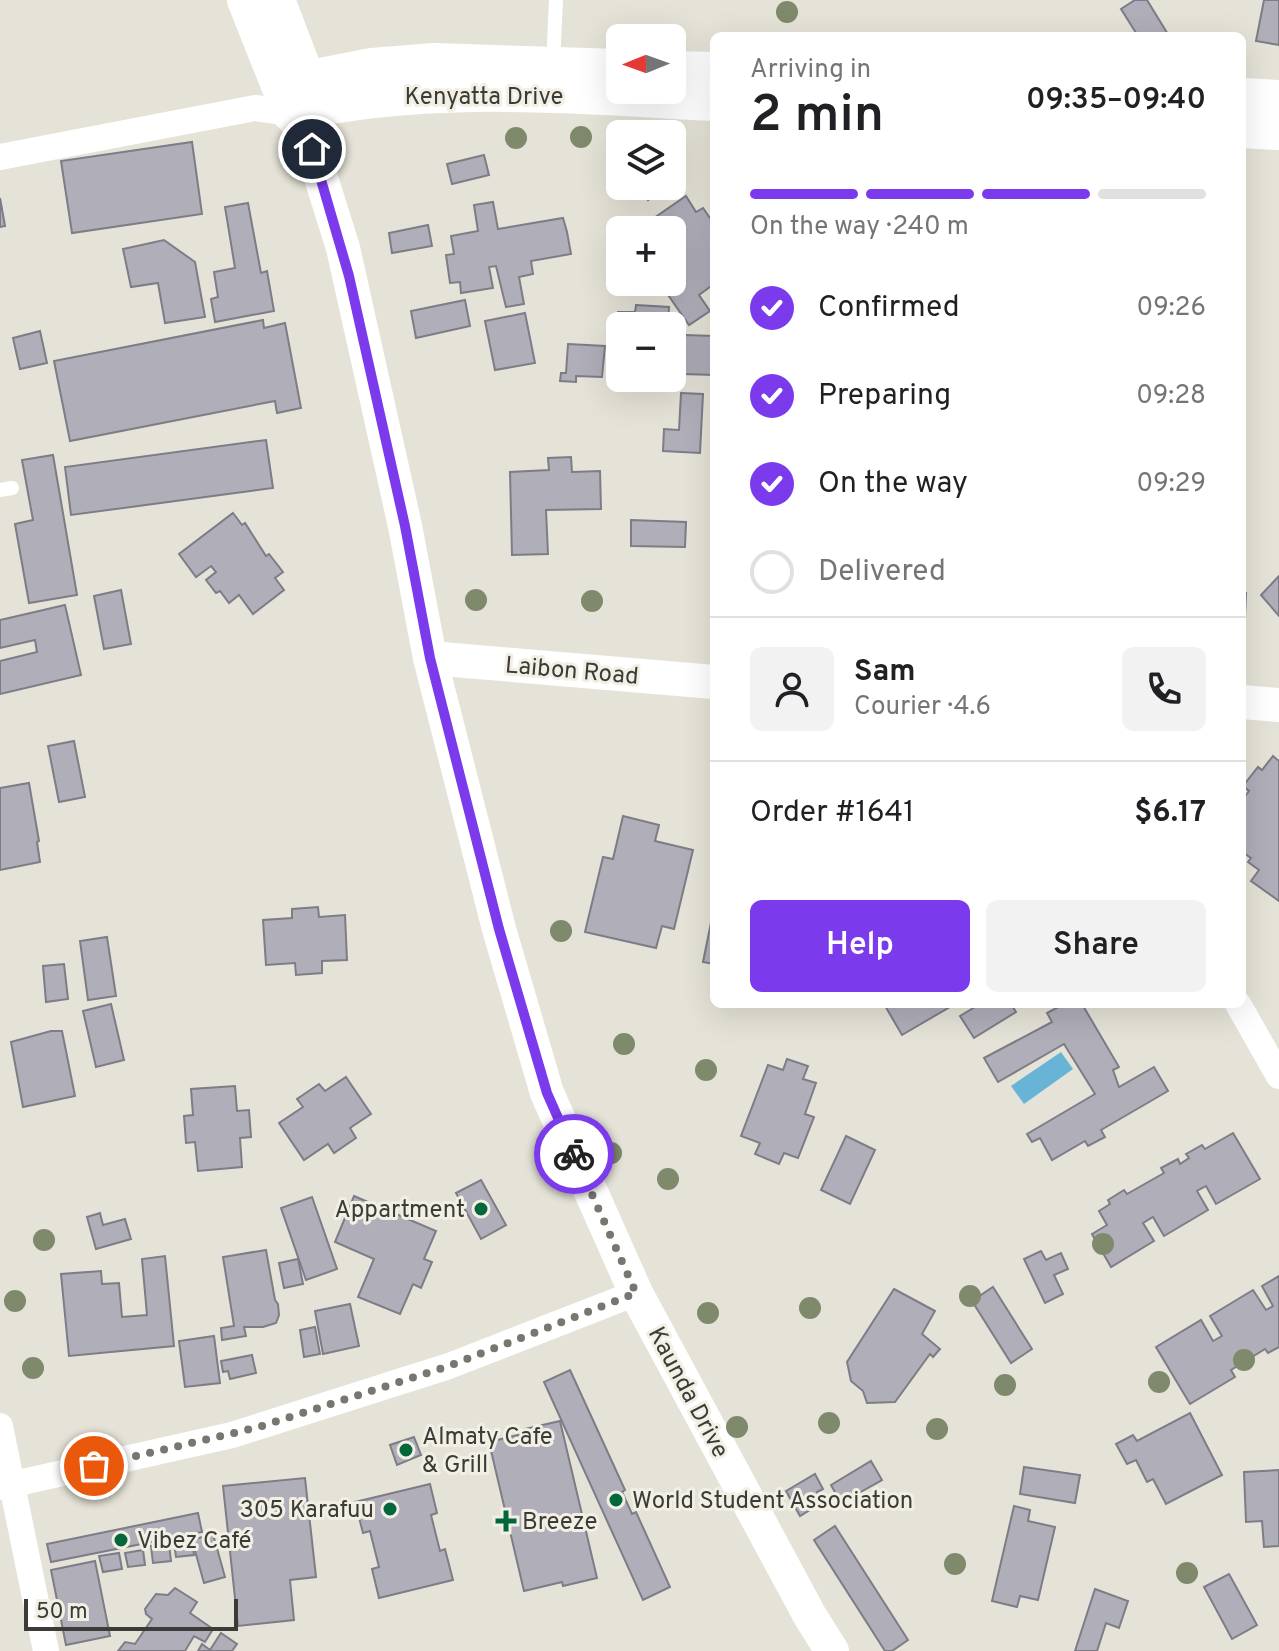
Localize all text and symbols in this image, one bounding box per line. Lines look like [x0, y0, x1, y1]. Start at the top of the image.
north arrow [606, 24, 686, 104]
map controls [606, 24, 686, 392]
text: Arriving in [750, 54, 871, 87]
text: 09:35–09:40 [1026, 82, 1206, 119]
street label: Kenyatta Drive [404, 83, 564, 113]
text: 2 min [750, 84, 884, 150]
pin [278, 115, 346, 183]
button: layers [606, 120, 686, 200]
icon: home [290, 127, 334, 171]
text: On the way · 240 m [750, 211, 969, 244]
button: + [606, 216, 686, 296]
icon: check [750, 286, 794, 330]
text: Confirmed [818, 290, 960, 327]
text: 09:26 [1137, 292, 1206, 325]
button: − [606, 312, 686, 392]
icon: check [750, 374, 794, 418]
text: Preparing [818, 378, 951, 415]
text: 09:28 [1136, 380, 1206, 413]
icon: check [750, 462, 794, 506]
text: On the way [818, 466, 968, 503]
text: 09:29 [1137, 468, 1206, 501]
text: Delivered [818, 554, 946, 591]
button: person [750, 647, 834, 731]
button: phone [1122, 647, 1206, 731]
street label: Laibon Road [504, 651, 640, 693]
text: Sam [854, 654, 916, 691]
text: Courier · 4.6 [854, 691, 991, 724]
text: Order #1641 [750, 795, 914, 832]
text: $6.17 [1134, 795, 1206, 832]
button: Help [750, 900, 970, 992]
button: Share [986, 900, 1206, 992]
courier [534, 1114, 614, 1194]
icon: bike [552, 1132, 596, 1176]
place label: Appartment [335, 1196, 465, 1226]
marker: Appartment [472, 1200, 490, 1218]
street label: Kaunda Drive [640, 1322, 734, 1464]
place label: Almaty Cafe & Grill [422, 1423, 553, 1481]
pin [60, 1432, 128, 1500]
marker: Almaty Cafe & Grill [397, 1441, 415, 1459]
icon: bag [72, 1444, 116, 1488]
place label: World Student Association [632, 1487, 913, 1517]
marker: World Student Association [607, 1491, 625, 1509]
place label: 305 Karafuu [239, 1496, 374, 1526]
marker: 305 Karafuu [381, 1500, 399, 1518]
place label: Breeze [522, 1508, 597, 1538]
marker: Breeze [497, 1512, 515, 1530]
place label: Vibez Café [137, 1527, 252, 1557]
marker: Vibez Café [112, 1531, 130, 1549]
scale bar [24, 1595, 238, 1631]
text: 50 m [36, 1599, 88, 1626]

